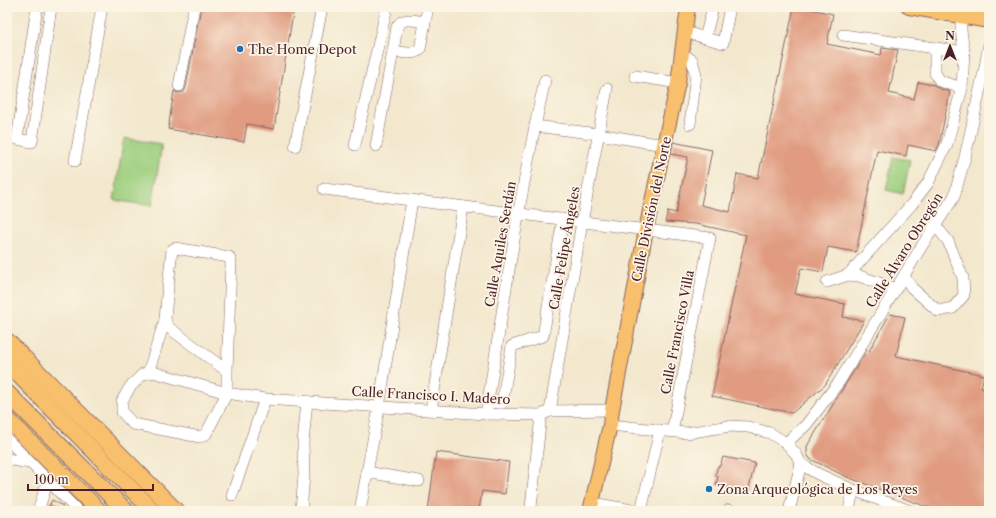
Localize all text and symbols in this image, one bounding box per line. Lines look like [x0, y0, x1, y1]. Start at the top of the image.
north arrow [930, 26, 970, 66]
text: N [945, 29, 955, 43]
place label: The Home Depot [248, 41, 357, 57]
marker: The Home Depot [235, 44, 245, 54]
street label: Calle División del Norte [628, 135, 674, 283]
street label: Calle Aquiles Serdán [481, 180, 519, 308]
street label: Calle Felipe Ángeles [545, 185, 583, 311]
street label: Calle Álvaro Obregón [862, 190, 946, 310]
street label: Calle Francisco Villa [657, 268, 697, 396]
street label: Calle Francisco I. Madero [351, 383, 511, 407]
scale bar [28, 466, 153, 492]
text: 100 m [34, 472, 69, 487]
place label: Zona Arqueológica de Los Reyes [717, 481, 918, 497]
marker: Zona Arqueológica de Los Reyes [704, 484, 714, 494]

